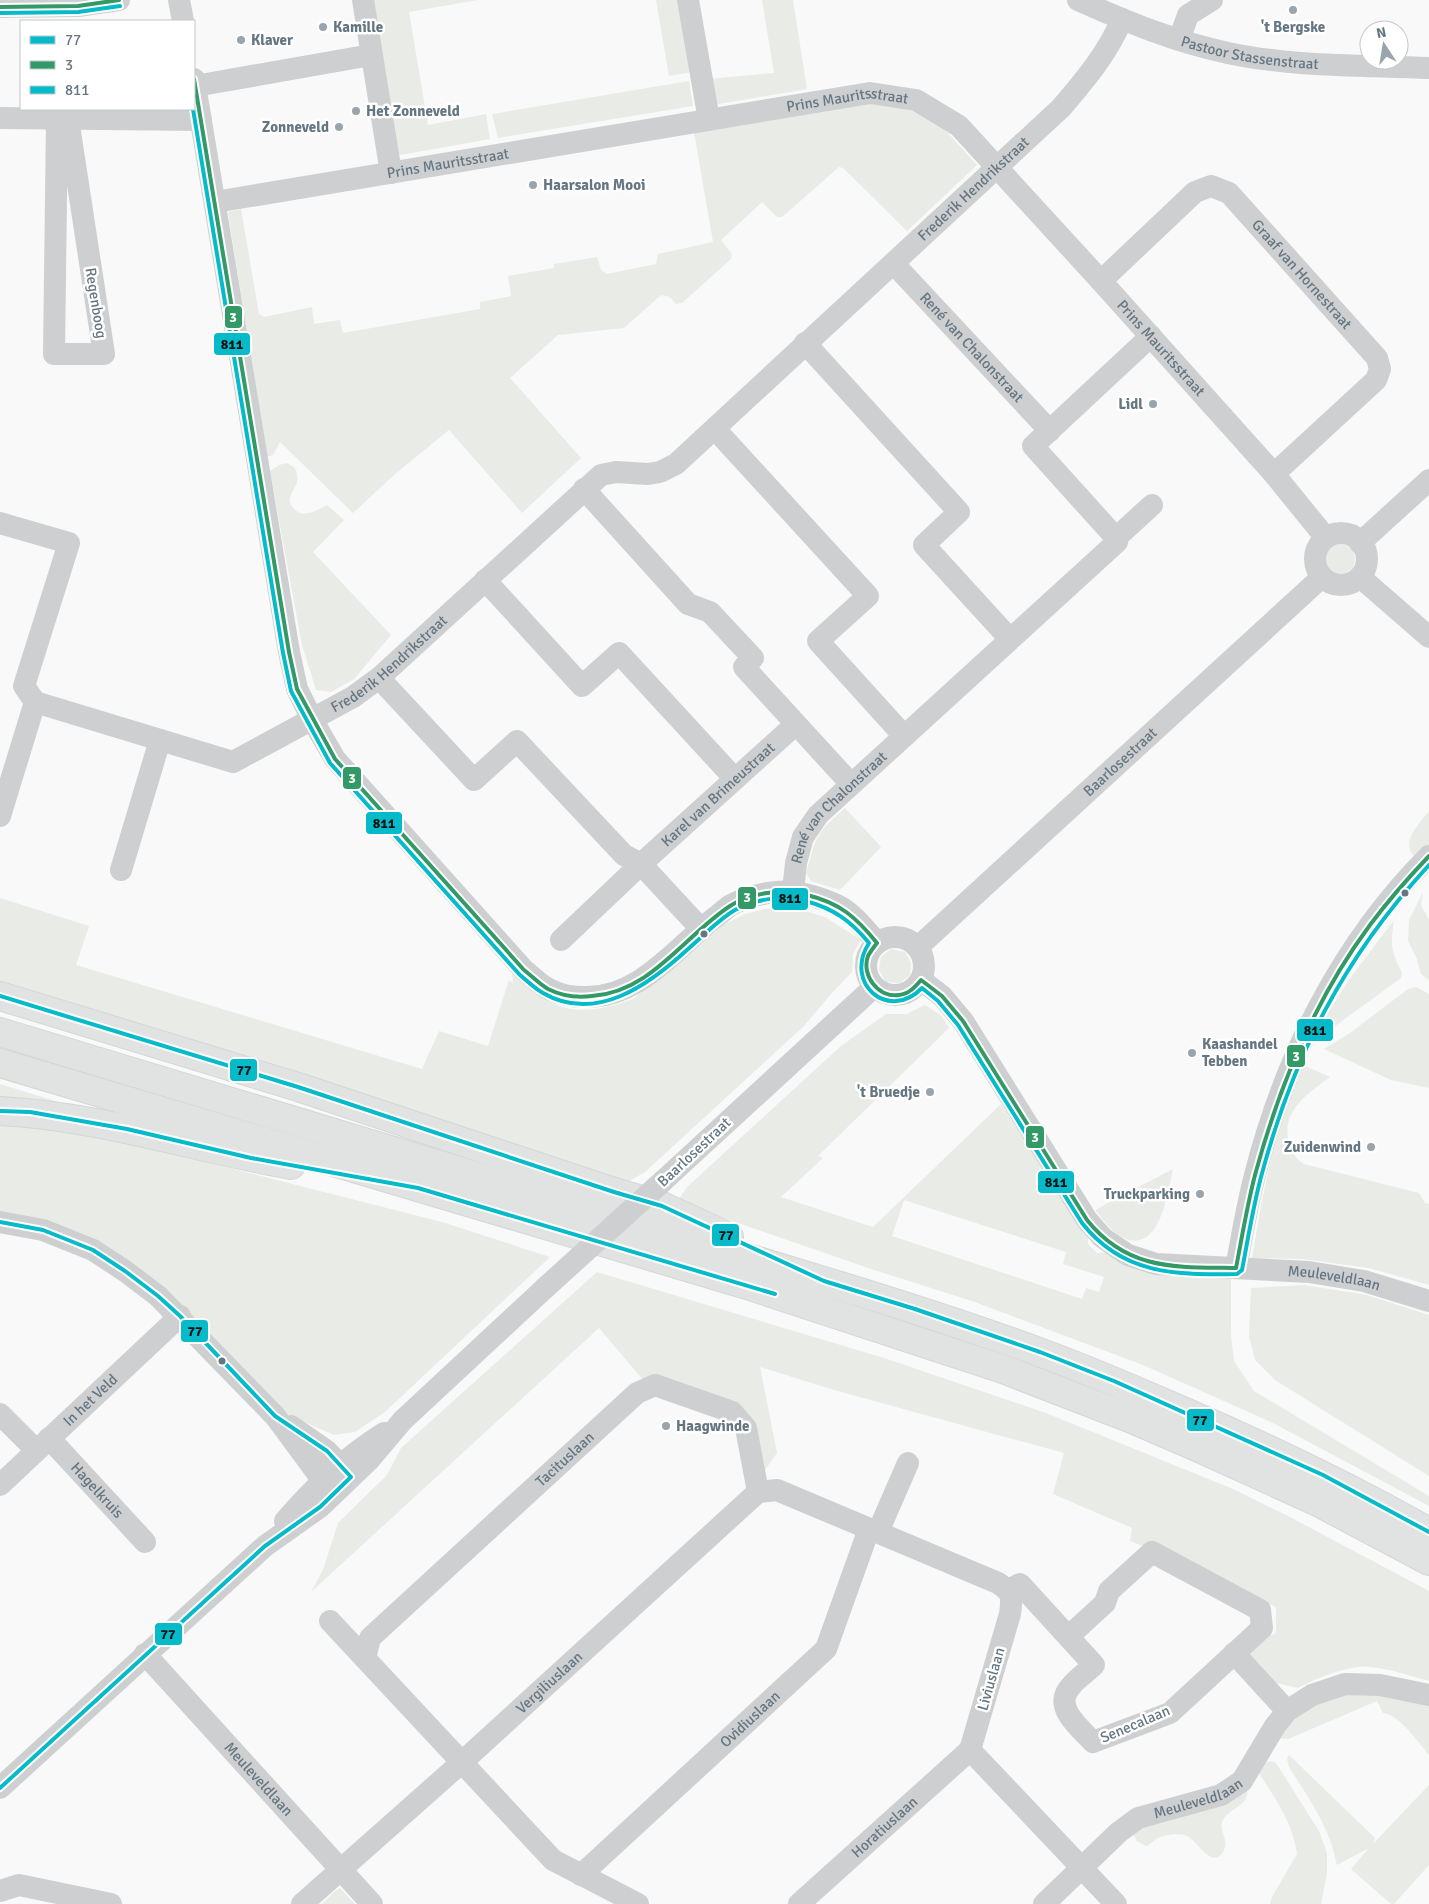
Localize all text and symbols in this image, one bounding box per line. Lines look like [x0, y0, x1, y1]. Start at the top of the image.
marker: 't Bergske [1287, 4, 1299, 16]
place label: Kamille [333, 18, 383, 36]
place label: 't Bergske [1261, 18, 1325, 36]
legend [20, 20, 195, 110]
north arrow [1359, 20, 1409, 70]
marker: Kamille [317, 21, 329, 33]
text: N [1375, 23, 1388, 42]
text: 77 [65, 31, 81, 49]
place label: Klaver [251, 31, 293, 49]
street label: Pastoor Stassenstraat [1179, 32, 1319, 73]
marker: Klaver [235, 34, 247, 46]
text: 3 [65, 56, 73, 74]
text: 811 [65, 81, 89, 99]
street label: Prins Mauritsstraat [785, 84, 910, 116]
place label: Het Zonneveld [366, 102, 460, 120]
marker: Het Zonneveld [350, 105, 362, 117]
place label: Zonneveld [262, 118, 329, 136]
marker: Zonneveld [333, 121, 345, 133]
street label: Frederik Hendrikstraat [914, 133, 1033, 245]
street label: Prins Mauritsstraat [386, 144, 510, 182]
place label: Haarsalon Mooi [543, 176, 646, 194]
marker: Haarsalon Mooi [527, 179, 539, 191]
street label: Graaf van Hornestraat [1248, 216, 1356, 333]
street label: Regenboog [82, 266, 110, 340]
street label: René van Chalonstraat [916, 289, 1028, 406]
street label: Prins Mauritsstraat [1113, 296, 1209, 400]
line badge: 3 [224, 305, 243, 329]
text: 3 [229, 309, 237, 326]
line badge: 811 [213, 332, 251, 356]
text: 811 [221, 336, 244, 353]
place label: Lidl [1118, 395, 1143, 413]
marker: Lidl [1147, 398, 1159, 410]
street label: Frederik Hendrikstraat [328, 611, 451, 716]
street label: Baarlosestraat [1079, 724, 1161, 800]
street label: Karel van Brimeustraat [657, 739, 778, 850]
street label: René van Chalonstraat [787, 748, 891, 865]
line badge: 3 [342, 766, 362, 790]
text: 3 [348, 770, 356, 787]
line badge: 811 [365, 811, 403, 835]
text: 811 [373, 815, 396, 832]
line badge: 3 [737, 886, 757, 910]
line badge: 811 [771, 887, 809, 911]
unlabelled marker [1400, 888, 1410, 898]
text: 3 [743, 889, 751, 906]
text: 811 [779, 890, 802, 907]
unlabelled marker [699, 929, 709, 939]
line badge: 811 [1296, 1018, 1334, 1042]
text: 811 [1304, 1022, 1327, 1039]
place label: Kaashandel Tebben [1202, 1035, 1278, 1070]
line badge: 3 [1286, 1044, 1306, 1068]
marker: Kaashandel Tebben [1186, 1047, 1198, 1059]
text: 3 [1292, 1048, 1300, 1065]
line badge: 77 [229, 1058, 258, 1082]
text: 77 [236, 1062, 252, 1079]
place label: 't Bruedje [857, 1083, 920, 1101]
marker: 't Bruedje [924, 1086, 936, 1098]
street label: Baarlosestraat [654, 1114, 734, 1190]
line badge: 3 [1025, 1125, 1045, 1149]
text: 3 [1031, 1129, 1039, 1146]
place label: Zuidenwind [1284, 1138, 1361, 1156]
marker: Zuidenwind [1365, 1141, 1377, 1153]
line badge: 811 [1037, 1170, 1075, 1194]
text: 811 [1045, 1174, 1068, 1191]
place label: Truckparking [1104, 1185, 1190, 1203]
marker: Truckparking [1194, 1188, 1206, 1200]
line badge: 77 [711, 1223, 740, 1247]
text: 77 [718, 1227, 734, 1244]
street label: Meuleveldlaan [1287, 1262, 1383, 1295]
line badge: 77 [180, 1319, 209, 1343]
text: 77 [187, 1323, 203, 1340]
unlabelled marker [217, 1356, 227, 1366]
street label: In het Veld [60, 1370, 121, 1430]
line badge: 77 [1186, 1408, 1215, 1432]
text: 77 [1192, 1412, 1208, 1429]
place label: Haagwinde [676, 1417, 749, 1435]
marker: Haagwinde [660, 1420, 672, 1432]
street label: Tacituslaan [532, 1428, 598, 1491]
street label: Hagelkruis [67, 1459, 128, 1522]
line badge: 77 [154, 1622, 183, 1646]
text: 77 [160, 1626, 176, 1643]
street label: Liviuslaan [973, 1645, 1009, 1713]
street label: Vergiliuslaan [512, 1648, 586, 1717]
street label: Ovidiuslaan [716, 1687, 784, 1751]
street label: Senecalaan [1097, 1701, 1173, 1747]
street label: Meuleveldlaan [220, 1738, 297, 1820]
street label: Meuleveldlaan [1152, 1774, 1246, 1822]
street label: Horatiuslaan [848, 1793, 921, 1861]

